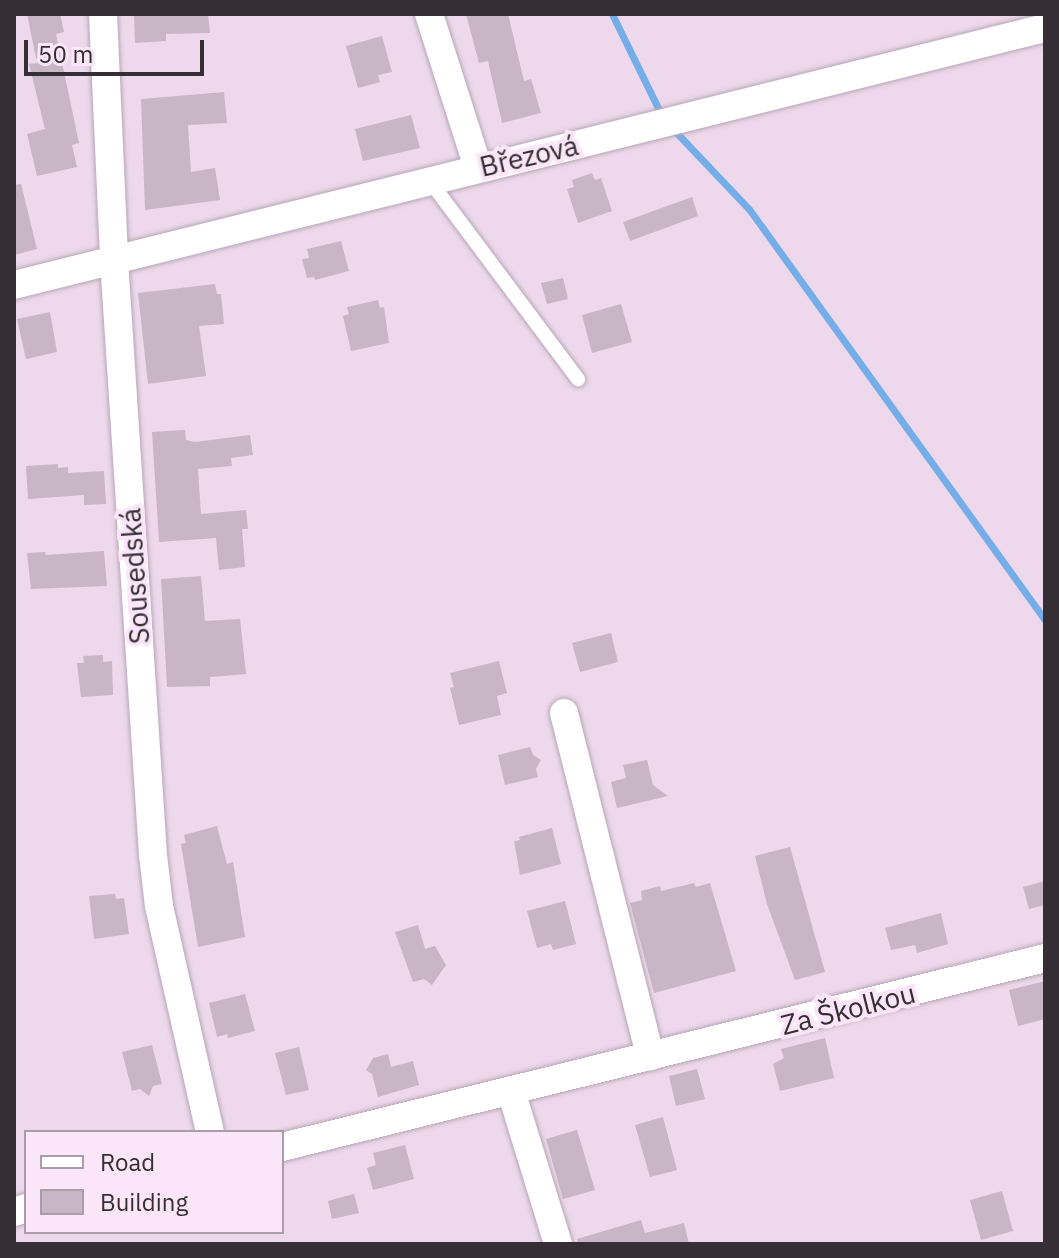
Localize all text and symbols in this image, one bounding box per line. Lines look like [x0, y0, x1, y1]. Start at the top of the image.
scale bar [28, 24, 208, 74]
text: 50 m [38, 38, 93, 70]
street label: Březová [476, 128, 582, 184]
street label: Sousedská [113, 507, 157, 645]
street label: Za Školkou [777, 976, 919, 1042]
legend [24, 1130, 284, 1234]
text: Road [100, 1146, 155, 1178]
text: Building [100, 1186, 188, 1218]

